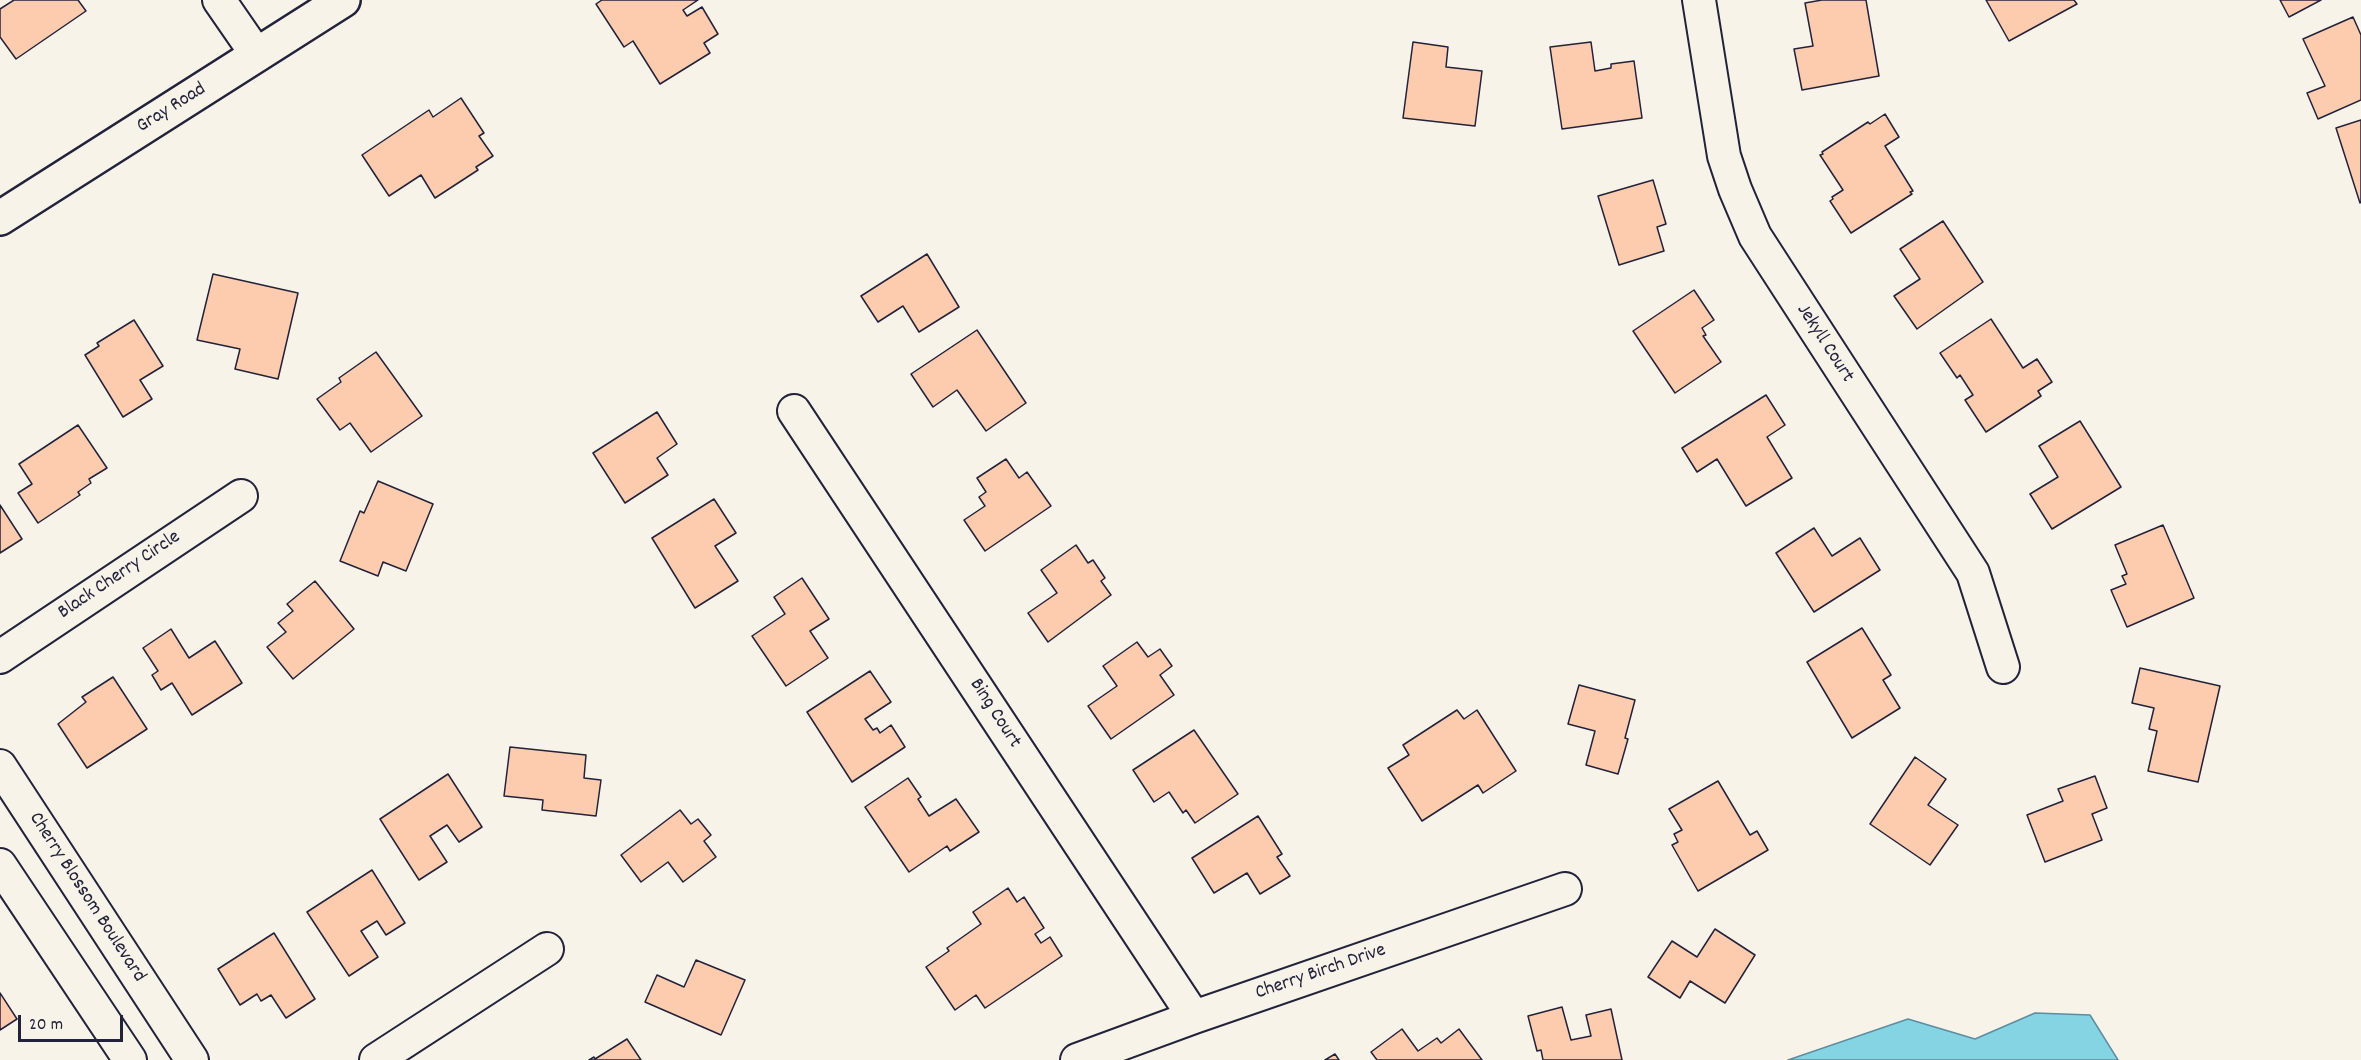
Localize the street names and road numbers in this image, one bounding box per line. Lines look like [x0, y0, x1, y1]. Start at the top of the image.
street label: Gray Road [133, 78, 211, 140]
street label: Jekyll Court [1790, 300, 1858, 388]
street label: Black Cherry Circle [54, 526, 186, 626]
street label: Bing Court [963, 675, 1025, 753]
street label: Cherry Blossom Boulevard [22, 809, 150, 987]
street label: Cherry Birch Drive [1253, 939, 1389, 1007]

